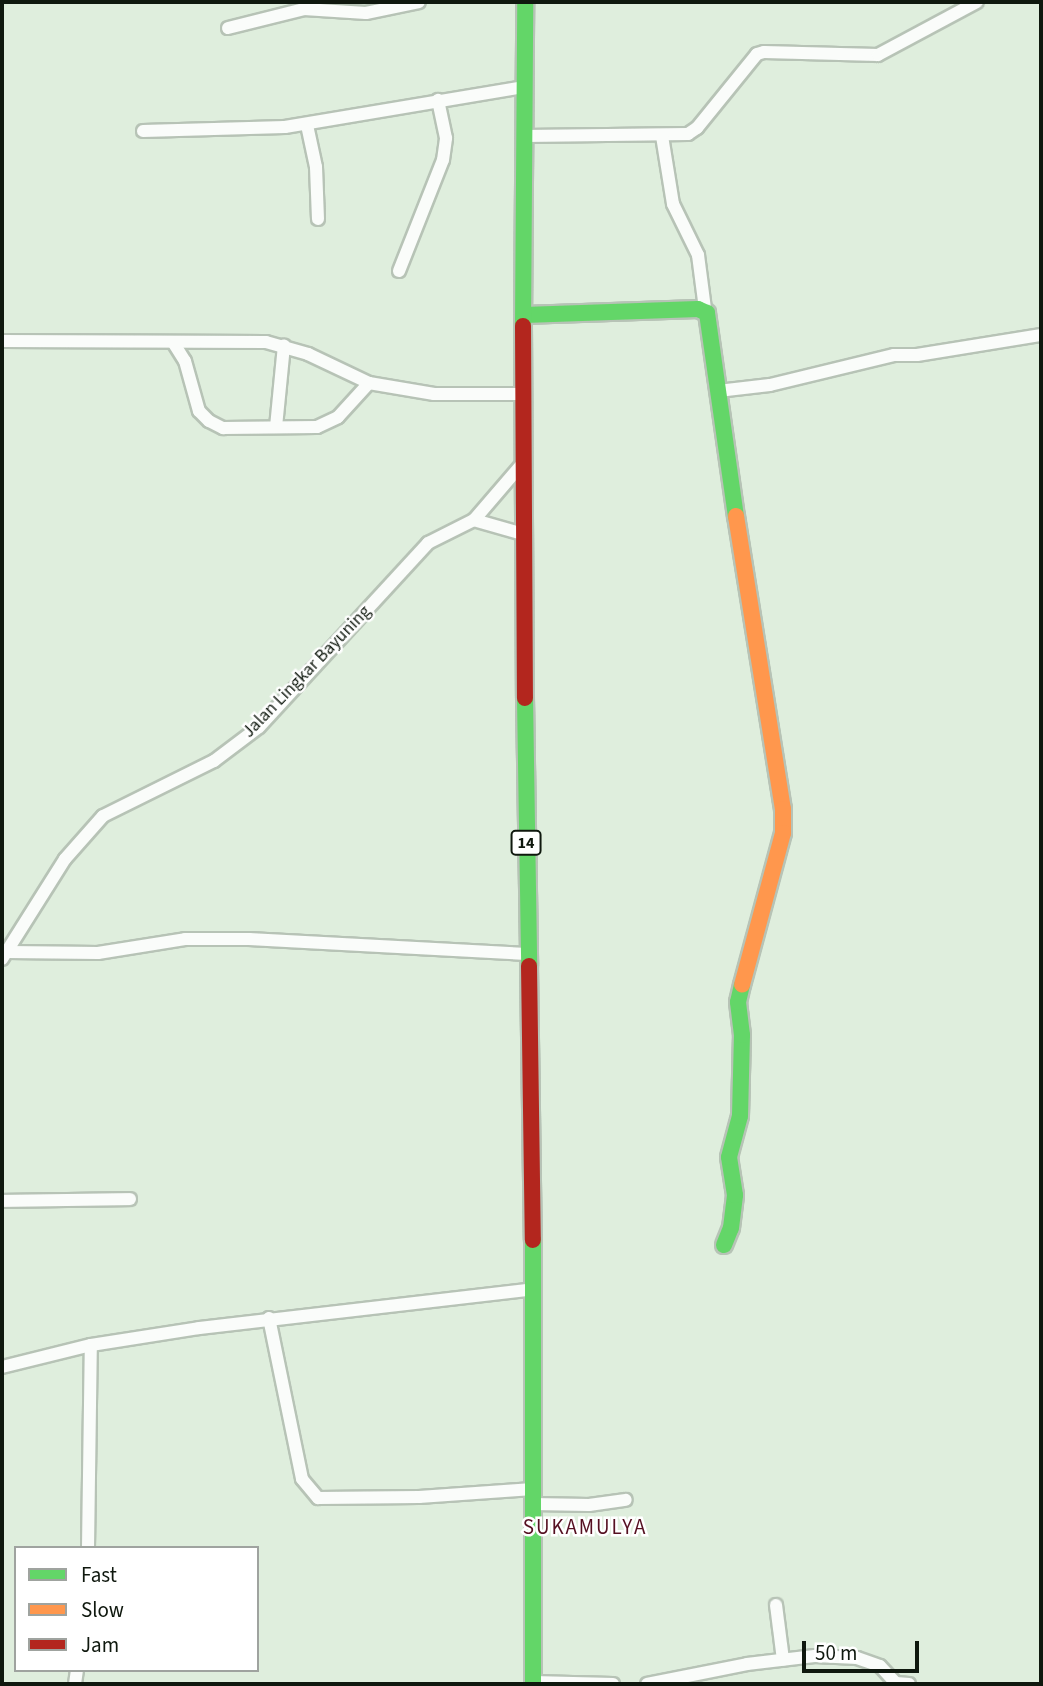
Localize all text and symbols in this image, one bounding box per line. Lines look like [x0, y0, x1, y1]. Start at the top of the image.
street label: Jalan Lingkar Bayuning [238, 601, 376, 743]
road number: 14 [510, 830, 542, 856]
district label: SUKAMULYA [524, 1514, 646, 1540]
legend [14, 1546, 259, 1672]
text: Fast [81, 1560, 117, 1590]
text: Slow [81, 1595, 124, 1625]
scale bar [805, 1626, 922, 1670]
text: Jam [81, 1630, 119, 1660]
text: 50 m [815, 1638, 857, 1668]

